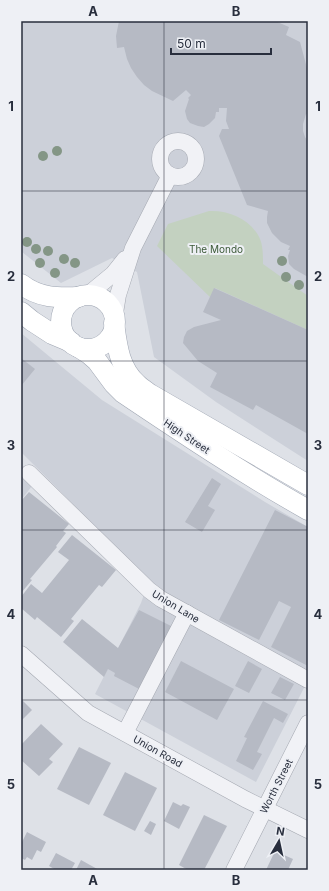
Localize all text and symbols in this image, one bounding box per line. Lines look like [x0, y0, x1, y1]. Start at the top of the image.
text: A [88, 3, 98, 19]
text: B [232, 3, 241, 19]
scale bar [171, 30, 271, 56]
text: 50 m [177, 36, 206, 51]
text: 1 [8, 98, 14, 114]
text: 1 [315, 98, 321, 114]
park label: The Mondo [189, 243, 243, 255]
text: 2 [7, 268, 15, 284]
text: 2 [314, 268, 322, 284]
street label: High Street [162, 416, 213, 456]
text: 3 [7, 437, 15, 453]
text: 3 [314, 437, 322, 453]
street label: Union Lane [150, 587, 202, 625]
text: 4 [7, 606, 16, 622]
text: 4 [314, 606, 323, 622]
street label: Union Road [131, 733, 185, 769]
street label: Worth Street [257, 756, 295, 815]
text: 5 [7, 776, 15, 792]
text: 5 [314, 776, 322, 792]
north arrow [259, 821, 299, 861]
text: N [275, 824, 286, 839]
text: A [88, 872, 98, 888]
text: B [232, 872, 241, 888]

